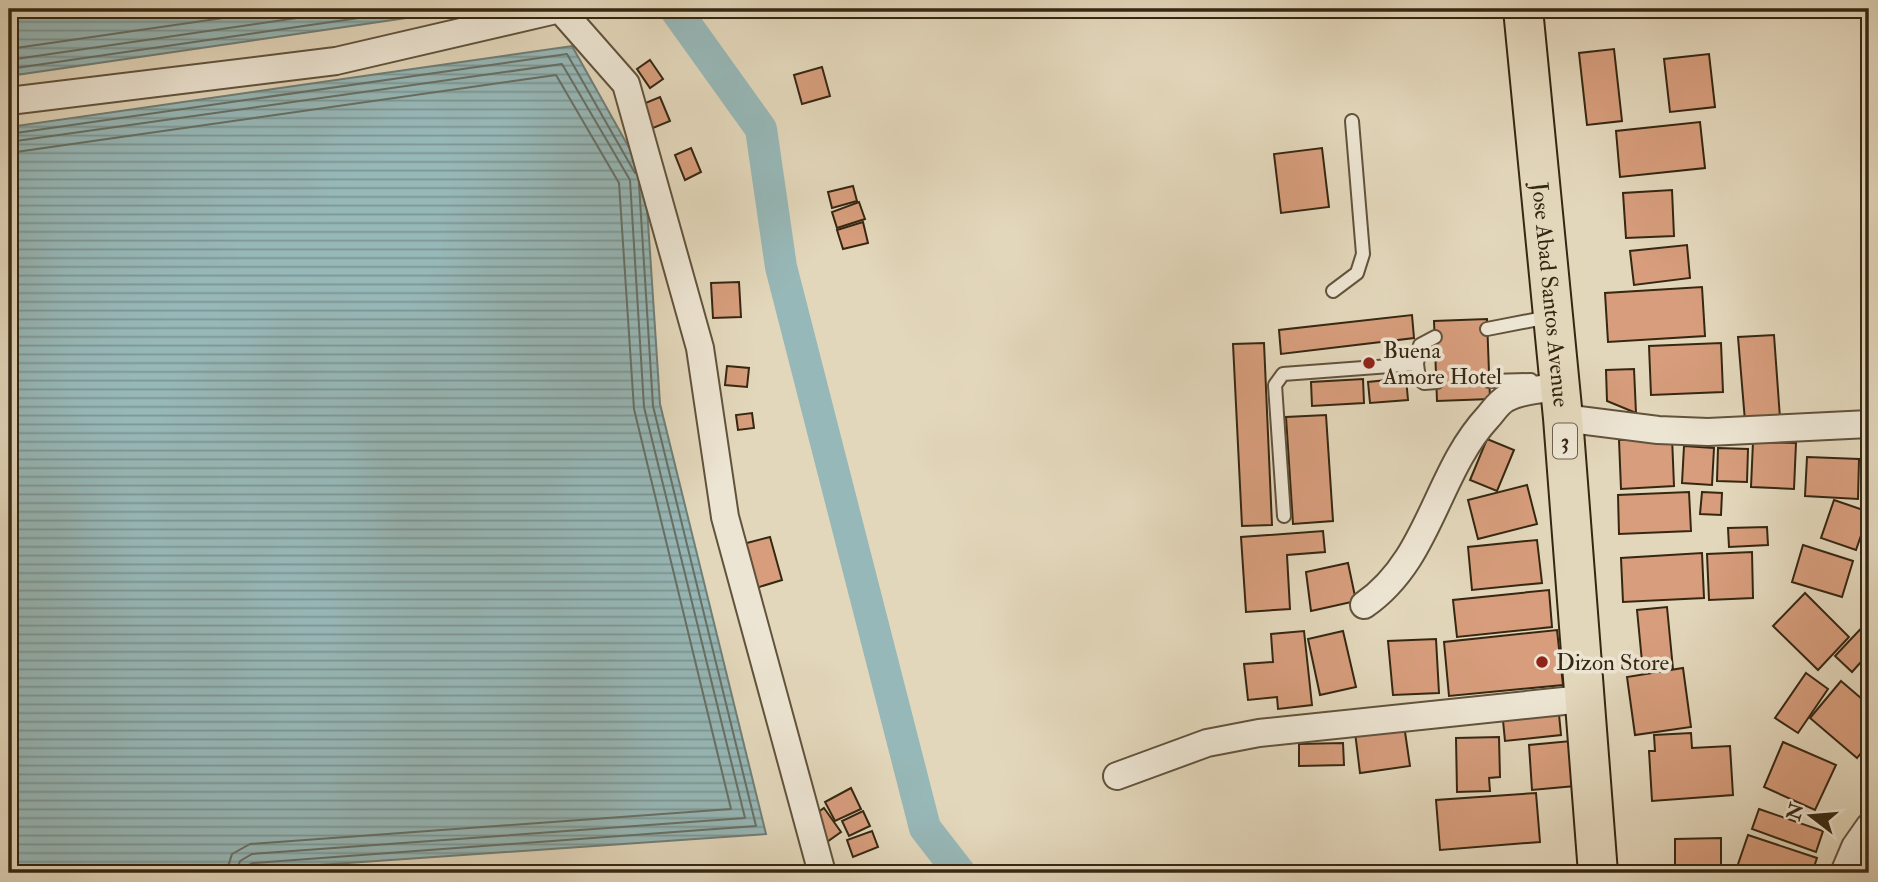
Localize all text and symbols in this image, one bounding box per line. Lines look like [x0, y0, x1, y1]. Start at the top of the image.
street label: Jose Abad Santos Avenue [1525, 180, 1576, 409]
place label: Buena Amore Hotel [1382, 336, 1502, 391]
marker: Buena Amore Hotel [1361, 355, 1377, 371]
road number: 3 [1553, 424, 1577, 458]
place label: Dizon Store [1556, 648, 1670, 677]
marker: Dizon Store [1534, 654, 1550, 670]
north arrow [1776, 780, 1846, 850]
text: N [1781, 799, 1810, 824]

